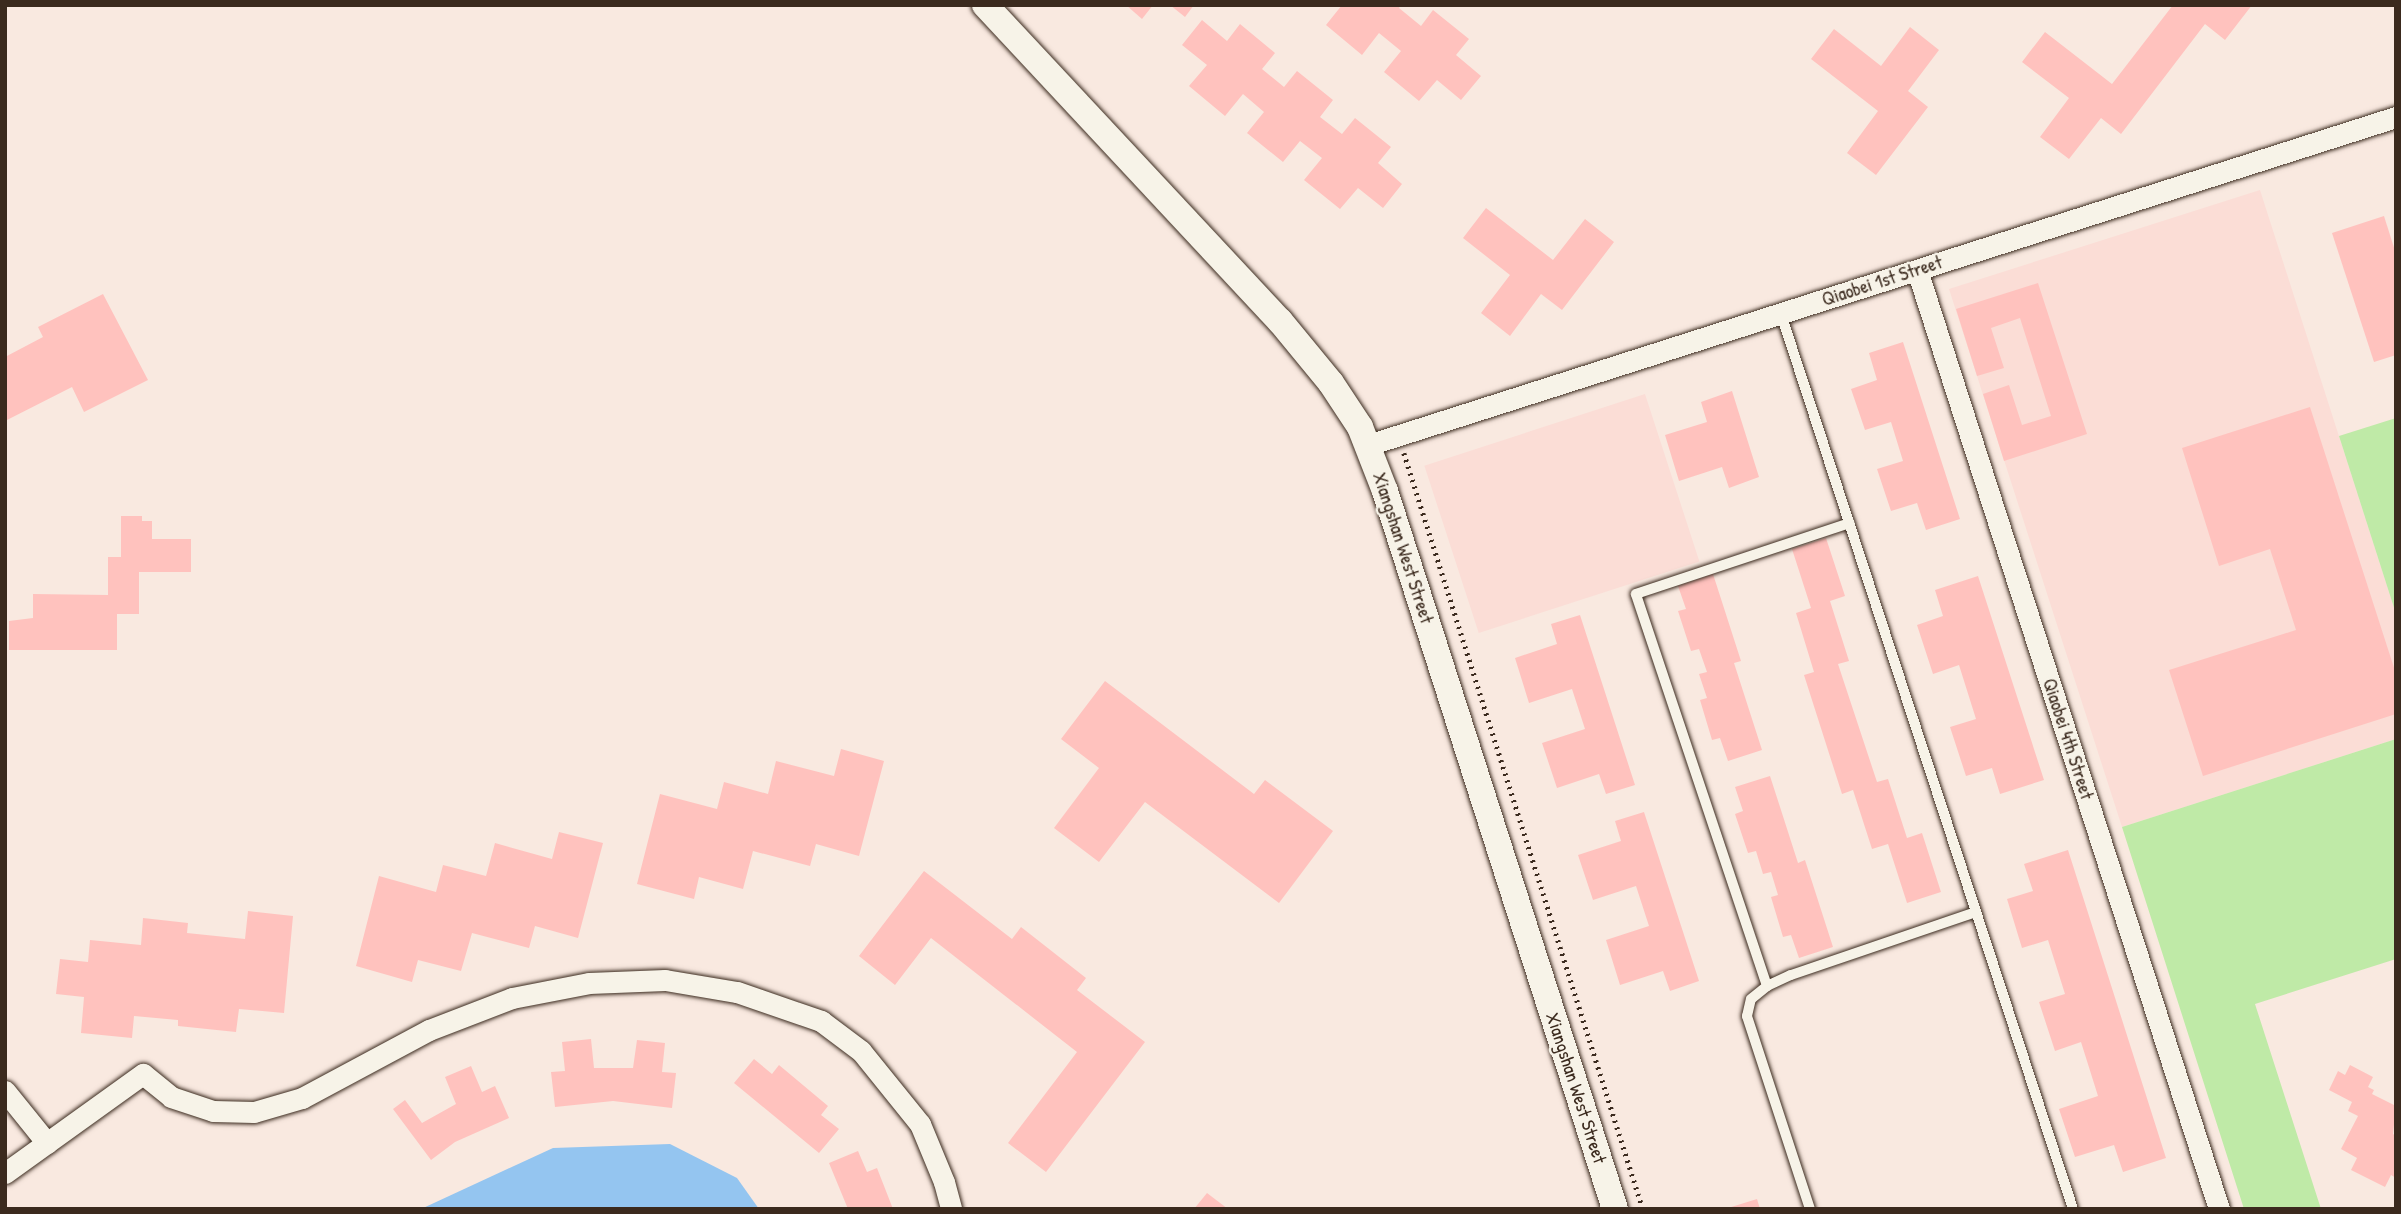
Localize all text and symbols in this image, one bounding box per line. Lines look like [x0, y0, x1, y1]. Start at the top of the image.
street label: Qiaobei 1st Street [1819, 251, 1945, 311]
street label: Xiangshan West Street [1368, 470, 1438, 626]
street label: Qiaobei 4th Street [2038, 676, 2098, 802]
street label: Xiangshan West Street [1541, 1010, 1611, 1166]

